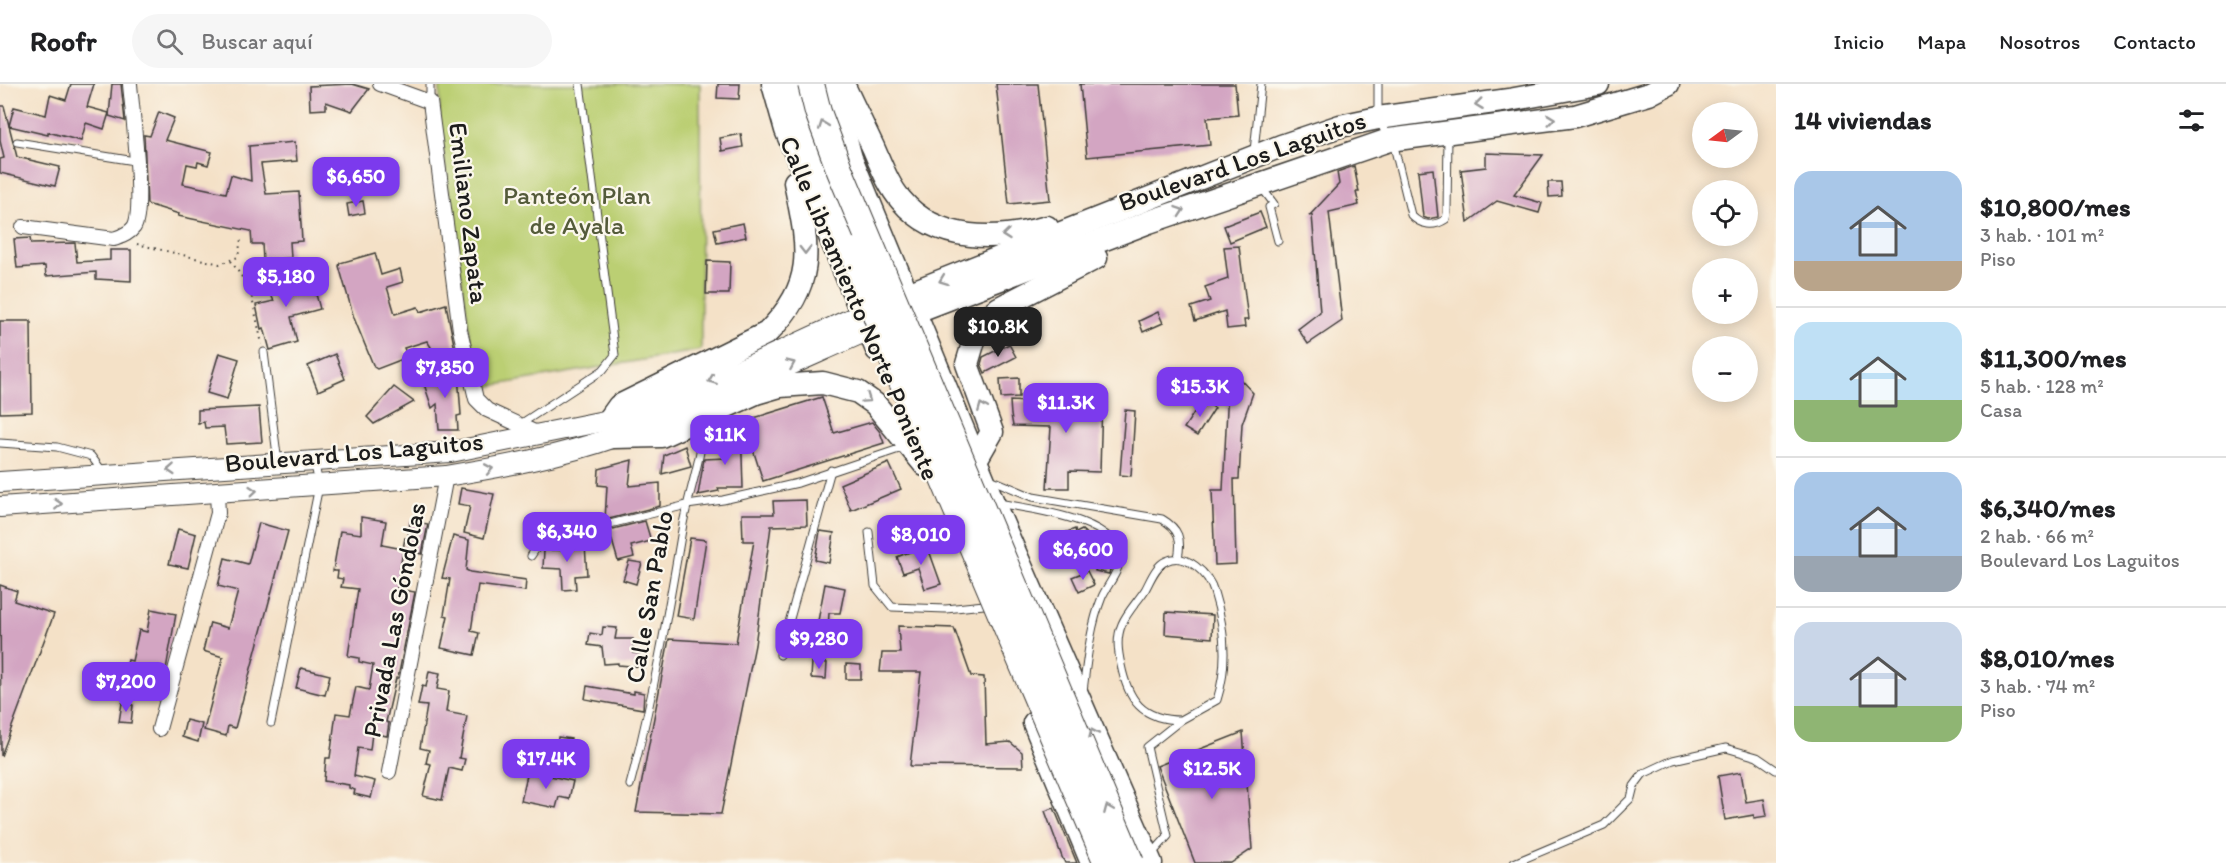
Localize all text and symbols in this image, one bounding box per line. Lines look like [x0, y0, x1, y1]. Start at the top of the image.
search box [132, 14, 552, 68]
text: Roofr [30, 24, 96, 58]
icon: search [153, 25, 186, 58]
text: Buscar aquí [201, 28, 313, 55]
text: Inicio [1834, 29, 1884, 54]
text: Mapa [1917, 29, 1966, 54]
text: Nosotros [1999, 29, 2080, 54]
text: Contacto [2113, 29, 2196, 54]
one-way arrow [1474, 97, 1483, 110]
north arrow [1692, 102, 1758, 168]
map controls [1692, 102, 1758, 402]
street label: Boulevard Los Laguitos [1114, 104, 1370, 218]
text: 14 viviendas [1794, 104, 1932, 136]
icon: filters [2175, 104, 2208, 137]
one-way arrow [1546, 113, 1556, 126]
street label: Emiliano Zapata [442, 121, 496, 306]
one-way arrow [817, 121, 830, 131]
street label: Calle Libramiento Norte Poniente [773, 131, 947, 485]
pin: $6,650 [307, 157, 405, 208]
text: $6,650 [327, 164, 385, 188]
park label: Panteón Plan de Ayala [503, 179, 651, 241]
button: locate [1692, 180, 1758, 246]
text: $10,800/mes [1980, 191, 2131, 223]
icon: home [1842, 195, 1914, 267]
one-way arrow [1174, 206, 1184, 219]
text: 3 hab. · 101 m² [1980, 223, 2104, 247]
one-way arrow [1001, 228, 1010, 241]
one-way arrow [799, 246, 811, 255]
text: Piso [1980, 247, 2016, 271]
pin: $5,180 [237, 257, 335, 308]
button: + [1692, 258, 1758, 324]
text: $5,180 [257, 264, 315, 288]
one-way arrow [938, 273, 949, 285]
pin: $10.8K [949, 307, 1047, 358]
text: $10.8K [968, 314, 1028, 338]
button: − [1692, 336, 1758, 402]
text: $11,300/mes [1980, 342, 2126, 374]
icon: home [1842, 346, 1914, 418]
pin: $7,850 [396, 348, 494, 399]
text: $7,850 [416, 355, 474, 379]
one-way arrow [785, 360, 796, 372]
pin: $15.3K [1151, 367, 1249, 418]
one-way arrow [707, 373, 718, 385]
text: $15.3K [1171, 374, 1229, 398]
text: 5 hab. · 128 m² [1980, 374, 2104, 398]
pin: $11.3K [1017, 383, 1115, 434]
text: $11.3K [1037, 390, 1095, 414]
one-way arrow [861, 392, 872, 403]
text: Casa [1980, 398, 2022, 422]
one-way arrow [977, 403, 989, 414]
pin: $11K [689, 415, 761, 466]
text: $11K [704, 422, 746, 446]
street label: Boulevard Los Laguitos [223, 425, 485, 479]
one-way arrow [167, 463, 176, 476]
one-way arrow [483, 463, 493, 476]
one-way arrow [248, 485, 258, 498]
text: $6,340/mes [1980, 492, 2116, 524]
icon: home [1842, 496, 1914, 568]
one-way arrow [54, 497, 63, 510]
street label: Privada Las Góndolas [356, 500, 432, 740]
street label: Calle San Pablo [618, 508, 680, 686]
pin: $6,340 [518, 512, 616, 563]
pin: $8,010 [872, 515, 970, 566]
text: $6,340 [537, 519, 597, 543]
text: $8,010 [891, 522, 951, 546]
text: 2 hab. · 66 m² [1980, 524, 2094, 548]
pin: $6,600 [1034, 530, 1132, 581]
text: $6,600 [1053, 537, 1113, 561]
text: Boulevard Los Laguitos [1980, 548, 2180, 572]
pin: $9,280 [770, 619, 868, 670]
text: $9,280 [789, 626, 849, 650]
text: $8,010/mes [1980, 642, 2114, 674]
icon: home [1842, 646, 1914, 718]
pin: $7,200 [77, 662, 175, 713]
text: $7,200 [96, 669, 156, 693]
text: 3 hab. · 74 m² [1980, 674, 2095, 698]
text: Piso [1980, 698, 2016, 722]
one-way arrow [1089, 728, 1101, 739]
pin: $17.4K [497, 739, 595, 790]
text: $17.4K [516, 746, 576, 770]
pin: $12.5K [1163, 749, 1261, 800]
text: $12.5K [1183, 756, 1241, 780]
one-way arrow [1103, 805, 1115, 816]

